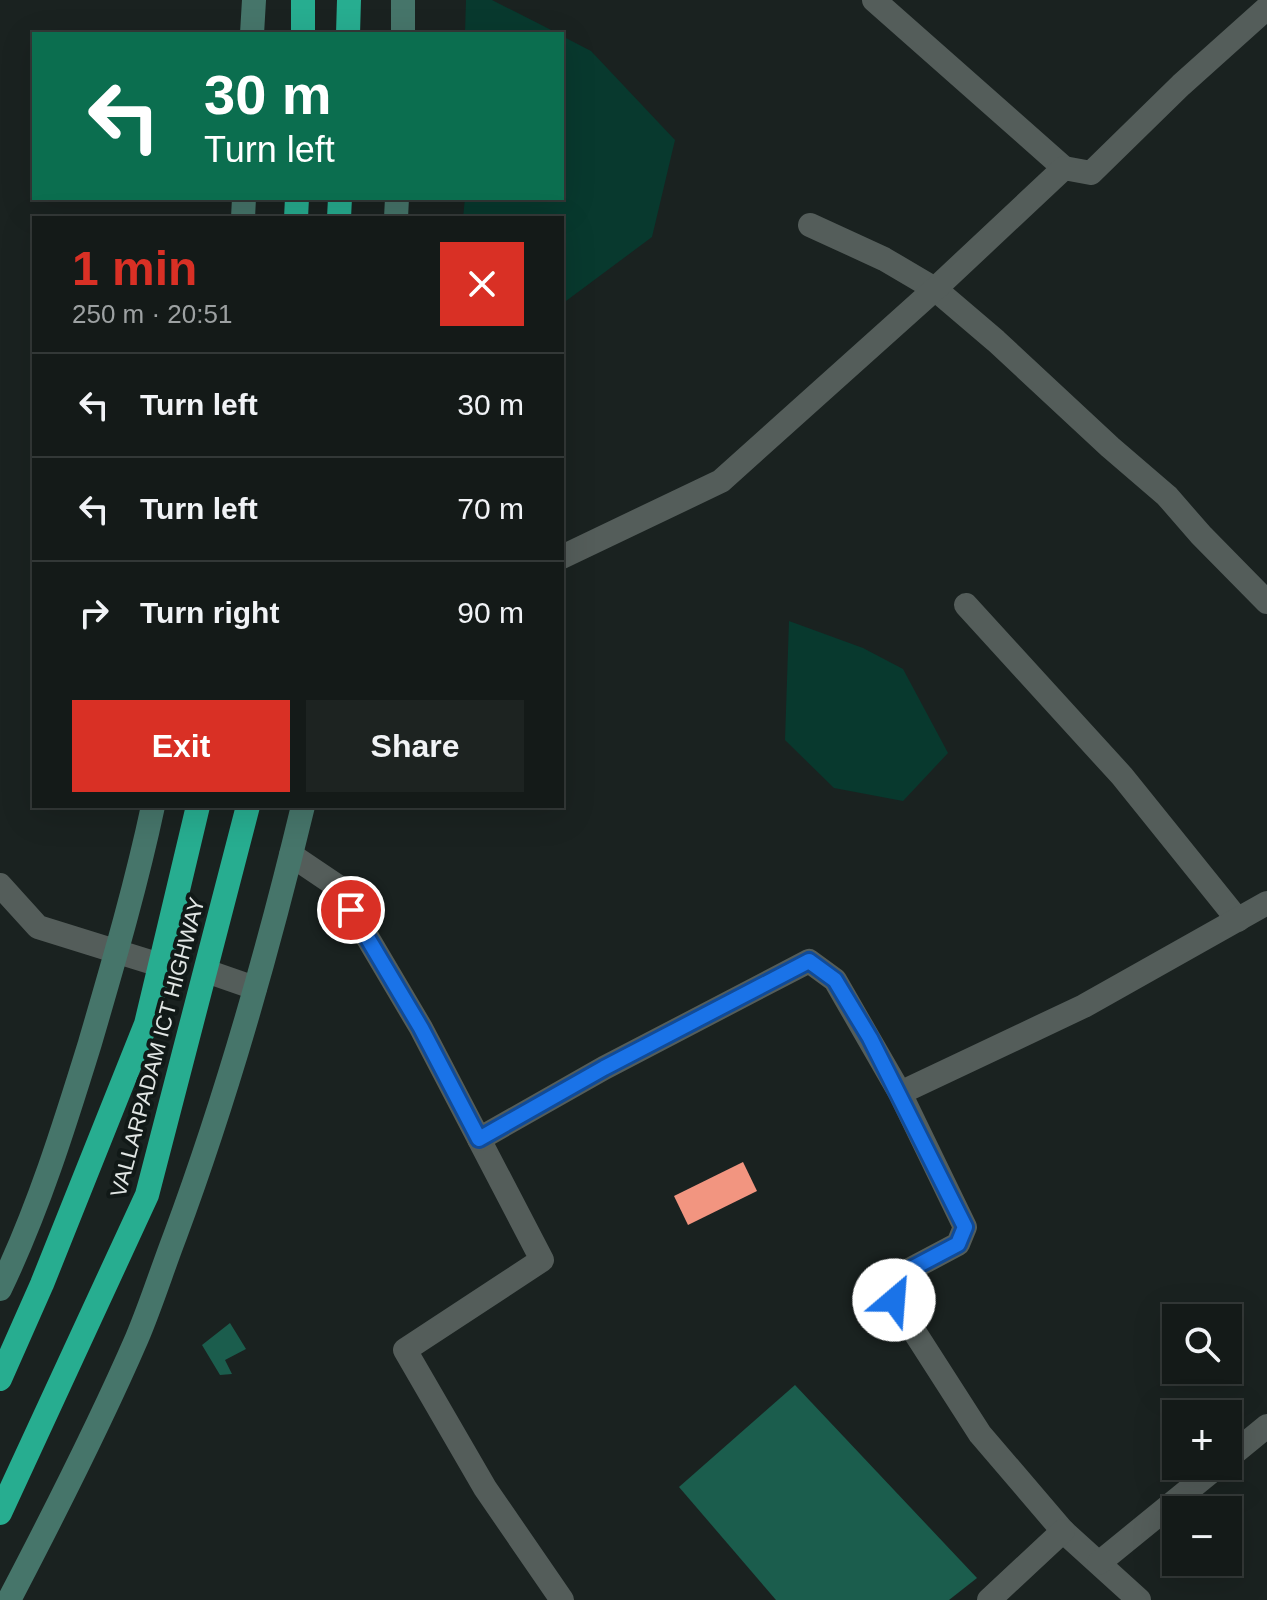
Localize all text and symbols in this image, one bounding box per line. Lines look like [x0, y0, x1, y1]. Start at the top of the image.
text: 30 m [204, 63, 332, 126]
icon: left [72, 64, 176, 168]
text: Turn left [204, 129, 335, 170]
text: 1 min [72, 242, 197, 295]
button: close [440, 242, 524, 326]
text: 250 m · 20:51 [72, 299, 232, 329]
icon: left [72, 383, 116, 427]
text: Turn left [140, 388, 258, 421]
text: 30 m [457, 388, 524, 421]
icon: left [72, 487, 116, 531]
text: Turn left [140, 492, 258, 525]
text: 70 m [457, 492, 524, 525]
icon: right [72, 591, 116, 635]
text: Turn right [140, 596, 279, 629]
text: 90 m [457, 596, 524, 629]
button: Exit [72, 700, 290, 792]
button: Share [306, 700, 524, 792]
pin [317, 876, 385, 944]
icon: arrive [329, 888, 373, 932]
street label: VALLARPADAM ICT HIGHWAY [105, 894, 210, 1200]
position arrow [852, 1258, 936, 1342]
map controls [1162, 1304, 1242, 1576]
button: search [1162, 1304, 1242, 1384]
button: + [1162, 1400, 1242, 1480]
button: − [1162, 1496, 1242, 1576]

